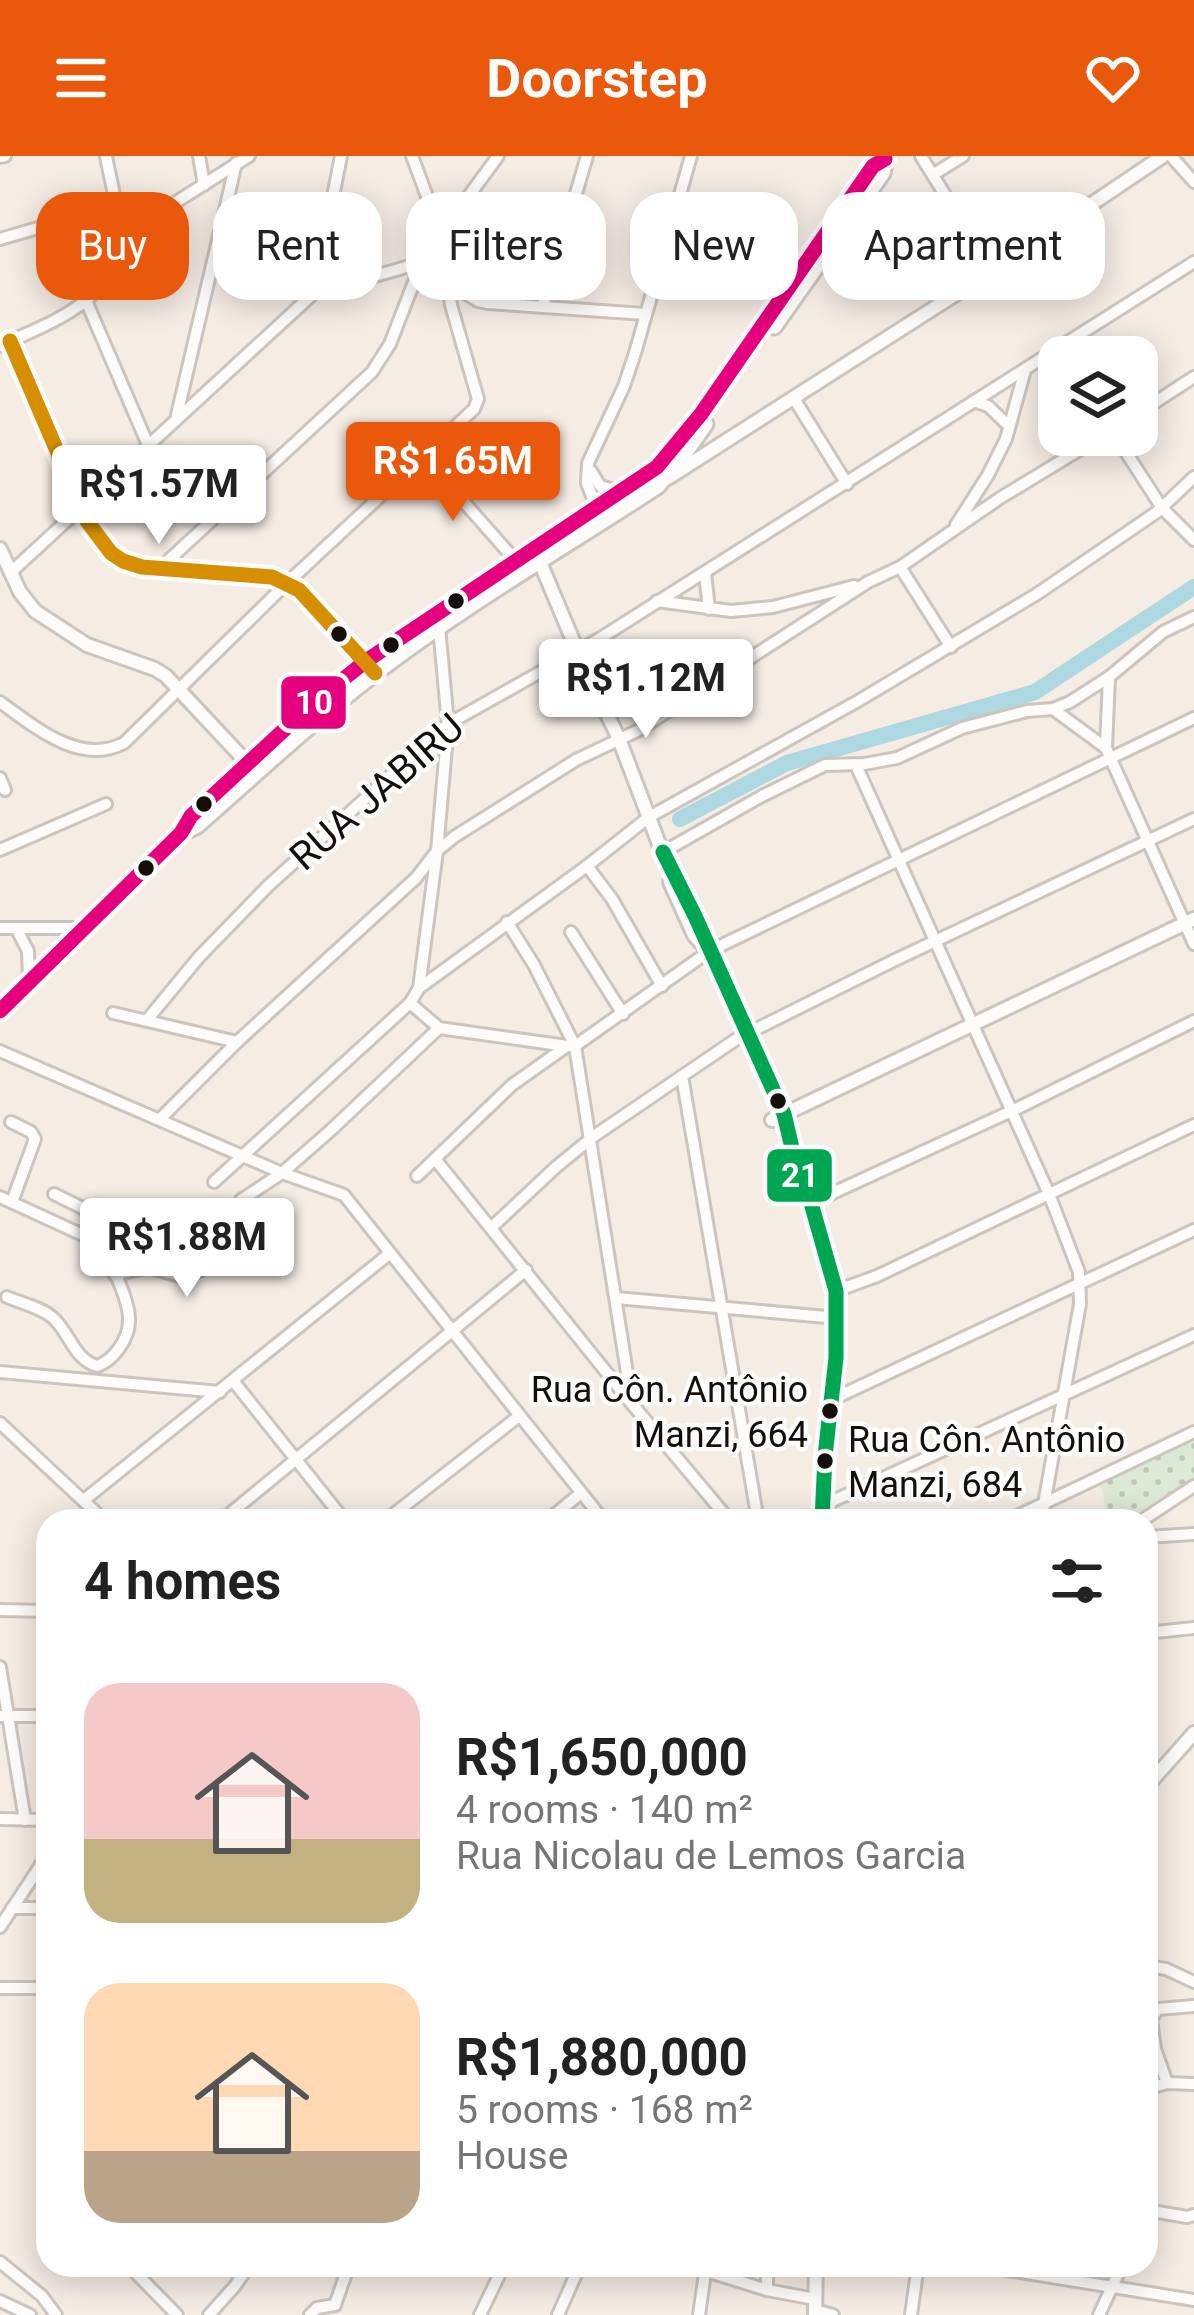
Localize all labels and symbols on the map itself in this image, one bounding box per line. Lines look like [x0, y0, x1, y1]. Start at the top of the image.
pin: R$1.65M [342, 422, 564, 524]
pin: R$1.57M [48, 445, 270, 547]
unlabelled marker [445, 590, 467, 612]
unlabelled marker [328, 623, 350, 645]
unlabelled marker [380, 634, 402, 656]
pin: R$1.12M [535, 639, 757, 741]
line badge: 10 [279, 674, 348, 731]
text: 10 [295, 683, 333, 722]
street label: RUA JABIRU [281, 704, 473, 880]
unlabelled marker [193, 793, 215, 815]
unlabelled marker [135, 857, 157, 879]
unlabelled marker [767, 1090, 789, 1112]
line badge: 21 [765, 1147, 834, 1204]
text: 21 [781, 1156, 819, 1195]
pin: R$1.88M [76, 1198, 298, 1300]
place label: Rua Côn. Antônio Manzi, 664 [531, 1369, 808, 1456]
marker: Rua Côn. Antônio Manzi, 664 [819, 1400, 841, 1422]
place label: Rua Côn. Antônio Manzi, 684 [848, 1419, 1125, 1506]
marker: Rua Côn. Antônio Manzi, 684 [814, 1450, 836, 1472]

